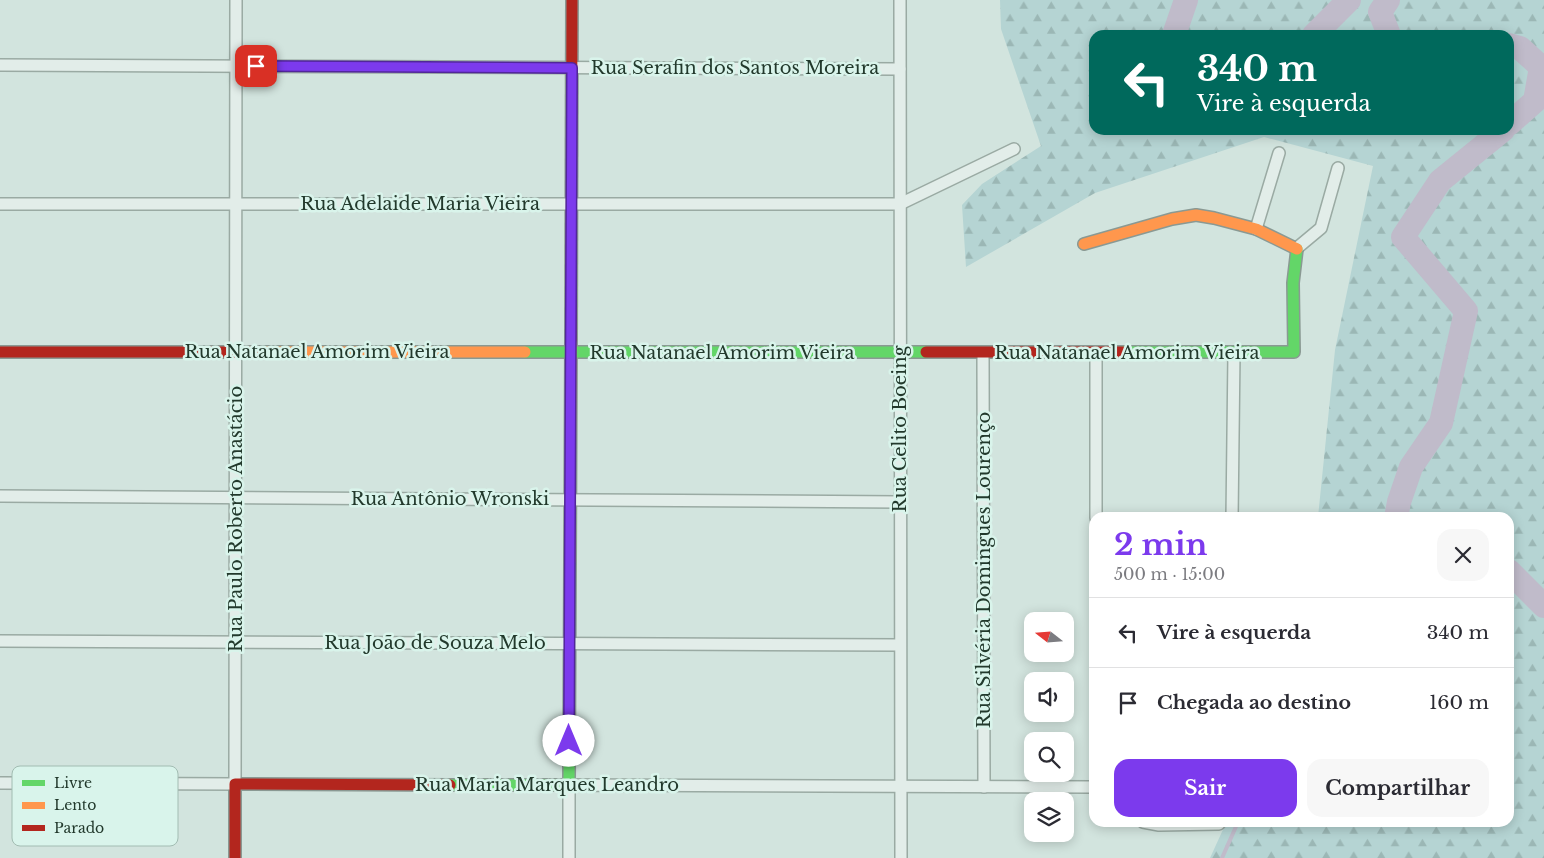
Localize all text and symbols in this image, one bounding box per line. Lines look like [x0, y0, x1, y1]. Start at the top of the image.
pin [235, 45, 277, 87]
text: 340 m [1197, 47, 1317, 90]
icon: left [1114, 50, 1179, 115]
icon: arrive [242, 52, 270, 80]
street label: Rua Serafin dos Santos Moreira [591, 57, 879, 79]
text: Vire à esquerda [1197, 90, 1371, 117]
street label: Rua Adelaide Maria Vieira [300, 193, 540, 215]
street label: Rua Natanael Amorim Vieira [184, 341, 450, 363]
street label: Rua Natanael Amorim Vieira [589, 342, 855, 364]
street label: Rua Natanael Amorim Vieira [994, 342, 1260, 364]
street label: Rua Celito Boeing [889, 345, 911, 512]
street label: Rua Paulo Roberto Anastácio [225, 386, 247, 652]
street label: Rua Silvéria Domingues Lourenço [973, 412, 995, 728]
street label: Rua Antônio Wronski [351, 488, 549, 510]
text: 2 min [1114, 526, 1207, 563]
button: close [1437, 529, 1489, 581]
text: 500 m · 15:00 [1114, 564, 1225, 584]
north arrow [1024, 612, 1074, 662]
map controls [1024, 612, 1074, 842]
icon: left [1114, 619, 1142, 647]
text: Vire à esquerda [1157, 621, 1311, 644]
text: 340 m [1427, 621, 1489, 644]
street label: Rua João de Souza Melo [324, 632, 546, 654]
button: sound [1024, 672, 1074, 722]
icon: arrive [1114, 689, 1142, 717]
text: Chegada ao destino [1157, 691, 1351, 714]
text: 160 m [1429, 691, 1489, 714]
position arrow [542, 714, 594, 766]
button: search [1024, 732, 1074, 782]
button: Sair [1114, 759, 1297, 817]
button: Compartilhar [1307, 759, 1489, 817]
legend [12, 766, 178, 846]
text: Livre [54, 774, 92, 792]
street label: Rua Maria Marques Leandro [415, 774, 679, 796]
button: layers [1024, 792, 1074, 842]
text: Lento [54, 796, 96, 814]
text: Parado [54, 819, 104, 837]

